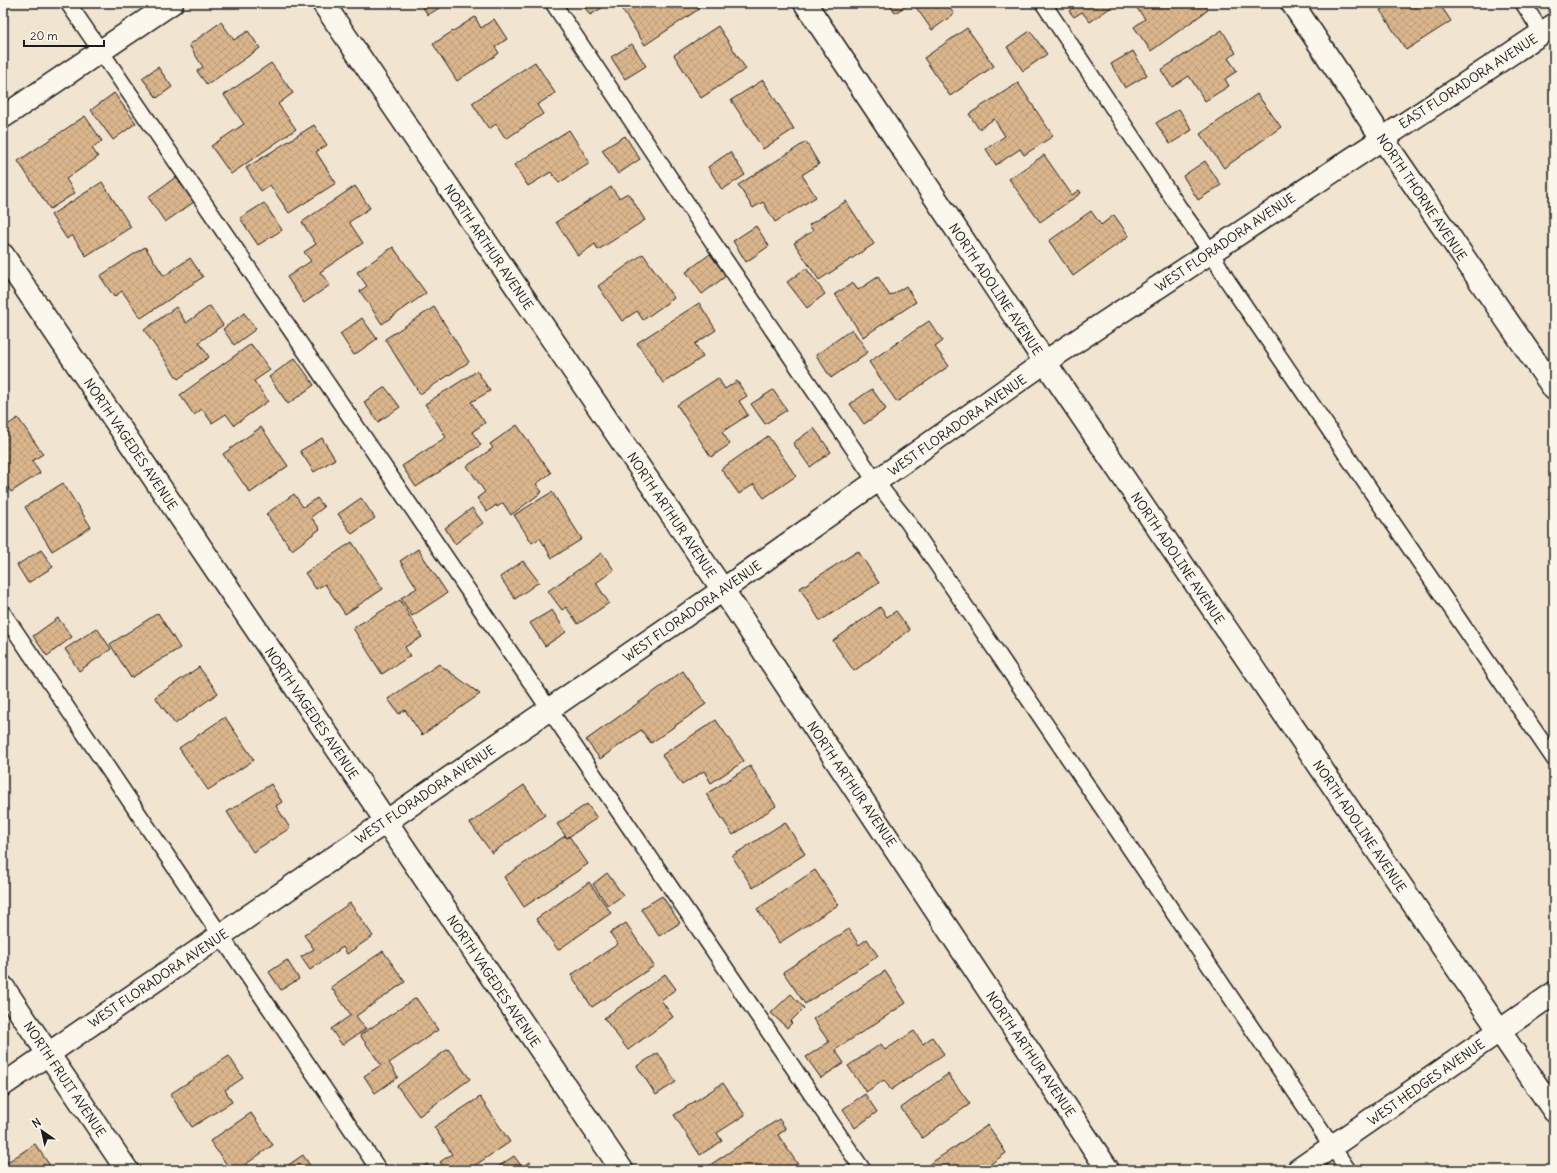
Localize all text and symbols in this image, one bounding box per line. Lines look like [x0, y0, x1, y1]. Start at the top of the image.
scale bar [24, 22, 104, 48]
text: 20 m [30, 28, 58, 43]
street label: EAST FLORADORA AVENUE [1396, 30, 1541, 133]
street label: NORTH THORNE AVENUE [1373, 130, 1471, 264]
street label: NORTH ARTHUR AVENUE [440, 181, 537, 314]
street label: WEST FLORADORA AVENUE [1152, 189, 1299, 296]
street label: NORTH ADOLINE AVENUE [945, 220, 1046, 359]
street label: WEST FLORADORA AVENUE [885, 371, 1030, 480]
street label: NORTH VAGEDES AVENUE [80, 375, 181, 514]
street label: NORTH ARTHUR AVENUE [623, 449, 720, 582]
street label: NORTH ADOLINE AVENUE [1127, 489, 1228, 628]
street label: WEST FLORADORA AVENUE [620, 557, 765, 666]
street label: NORTH VAGEDES AVENUE [261, 644, 362, 783]
street label: NORTH ARTHUR AVENUE [803, 718, 900, 851]
street label: WEST FLORADORA AVENUE [352, 741, 499, 848]
street label: NORTH ADOLINE AVENUE [1309, 757, 1410, 896]
street label: NORTH VAGEDES AVENUE [443, 912, 544, 1051]
street label: WEST FLORADORA AVENUE [85, 925, 232, 1032]
street label: NORTH ARTHUR AVENUE [982, 988, 1079, 1121]
street label: NORTH FRUIT AVENUE [21, 1018, 109, 1140]
street label: WEST HEDGES AVENUE [1364, 1035, 1488, 1129]
north arrow [22, 1111, 62, 1151]

